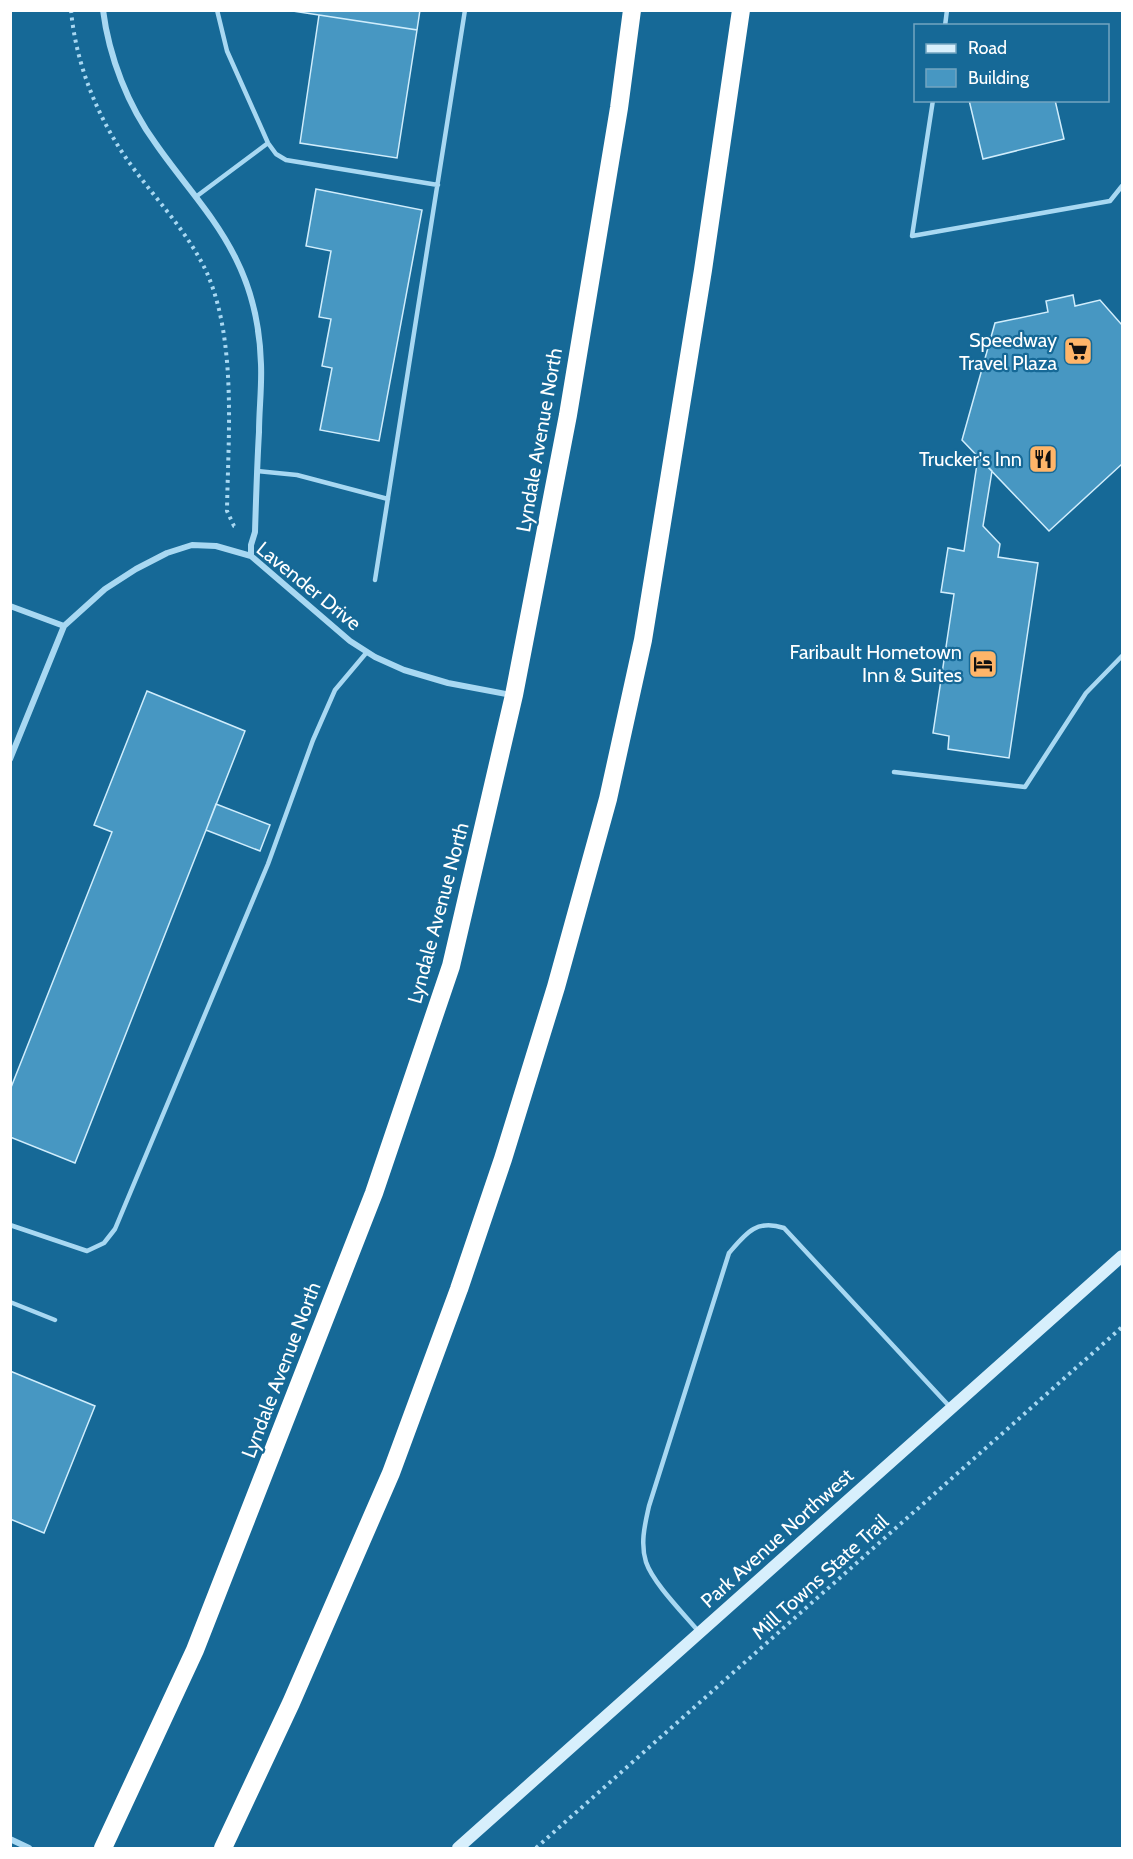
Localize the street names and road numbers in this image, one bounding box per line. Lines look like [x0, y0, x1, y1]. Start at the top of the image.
street label: Lyndale Avenue North [511, 346, 567, 534]
street label: Lavender Drive [252, 537, 366, 635]
street label: Lyndale Avenue North [402, 820, 474, 1006]
street label: Lyndale Avenue North [236, 1279, 326, 1461]
street label: Park Avenue Northwest [696, 1463, 858, 1613]
street label: Mill Towns State Trail [747, 1509, 893, 1645]

